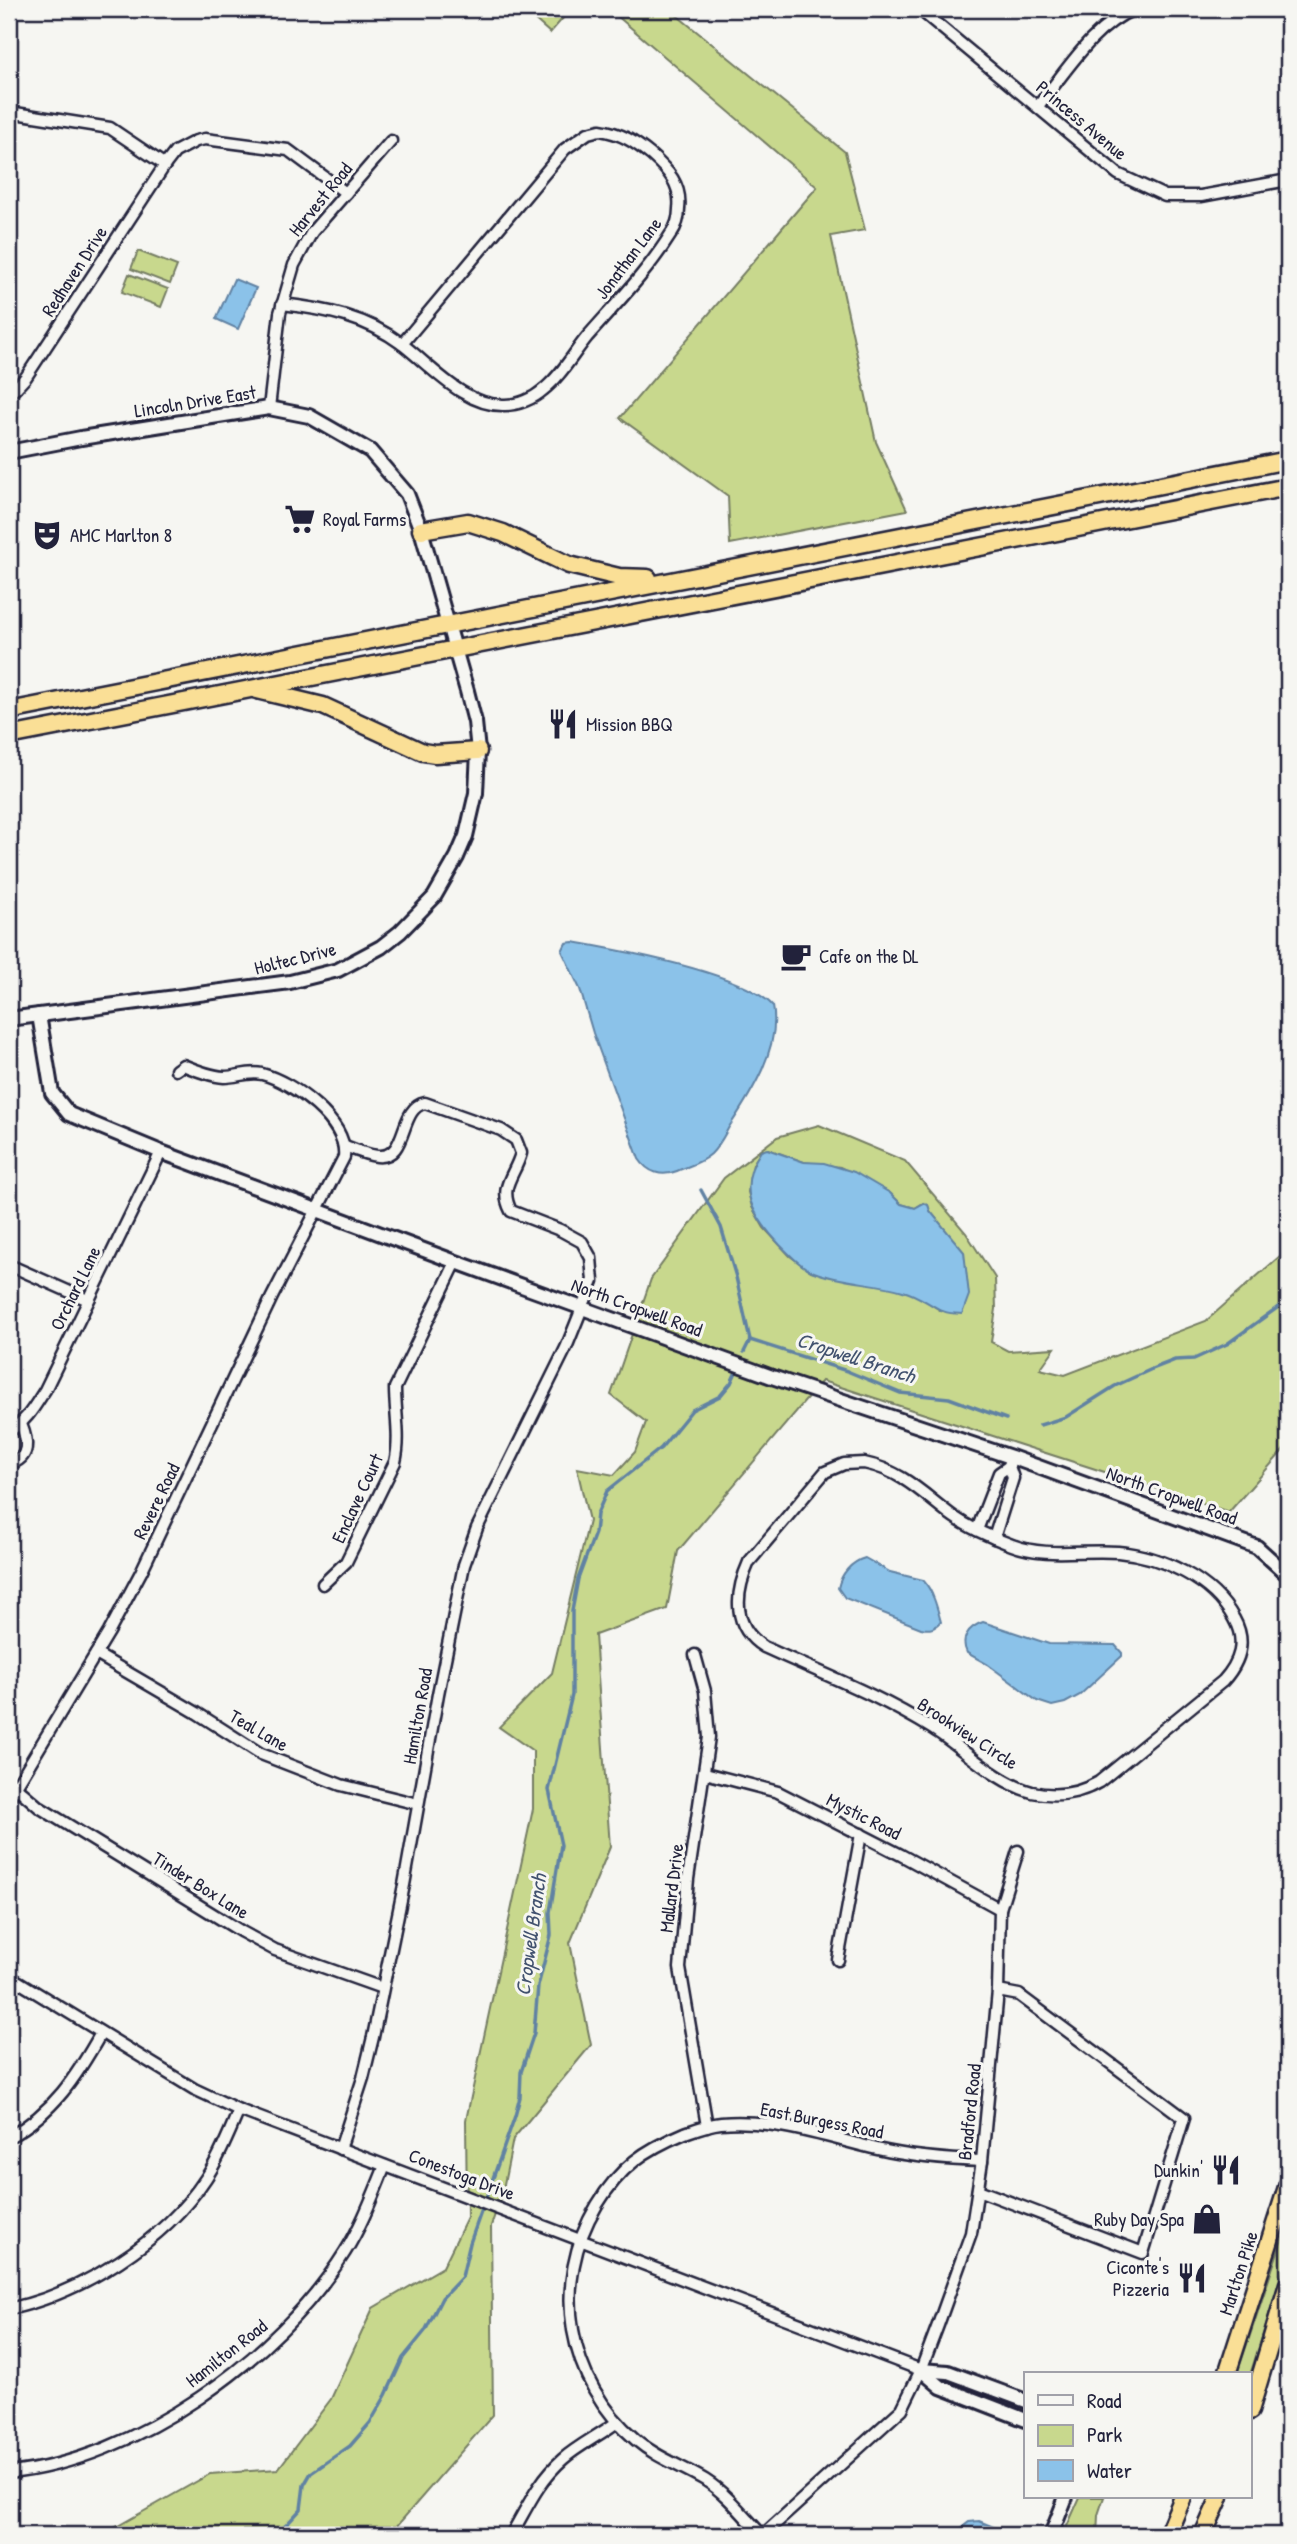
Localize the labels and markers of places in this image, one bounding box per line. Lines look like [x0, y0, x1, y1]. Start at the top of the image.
supermarket icon: Royal Farms [283, 502, 317, 536]
place label: Royal Farms [323, 506, 406, 532]
theatre icon: AMC Marlton 8 [30, 518, 64, 552]
place label: AMC Marlton 8 [70, 522, 172, 548]
restaurant icon: Mission BBQ [546, 707, 580, 741]
place label: Mission BBQ [586, 711, 673, 737]
cafe icon: Cafe on the DL [779, 939, 813, 973]
place label: Cafe on the DL [819, 943, 919, 969]
restaurant icon: Dunkin' [1209, 2153, 1243, 2187]
place label: Dunkin' [1154, 2157, 1203, 2183]
shop icon: Ruby Day Spa [1190, 2202, 1224, 2236]
place label: Ruby Day Spa [1094, 2206, 1185, 2232]
place label: Ciconte's Pizzeria [1106, 2254, 1170, 2302]
restaurant icon: Ciconte's Pizzeria [1175, 2261, 1209, 2295]

